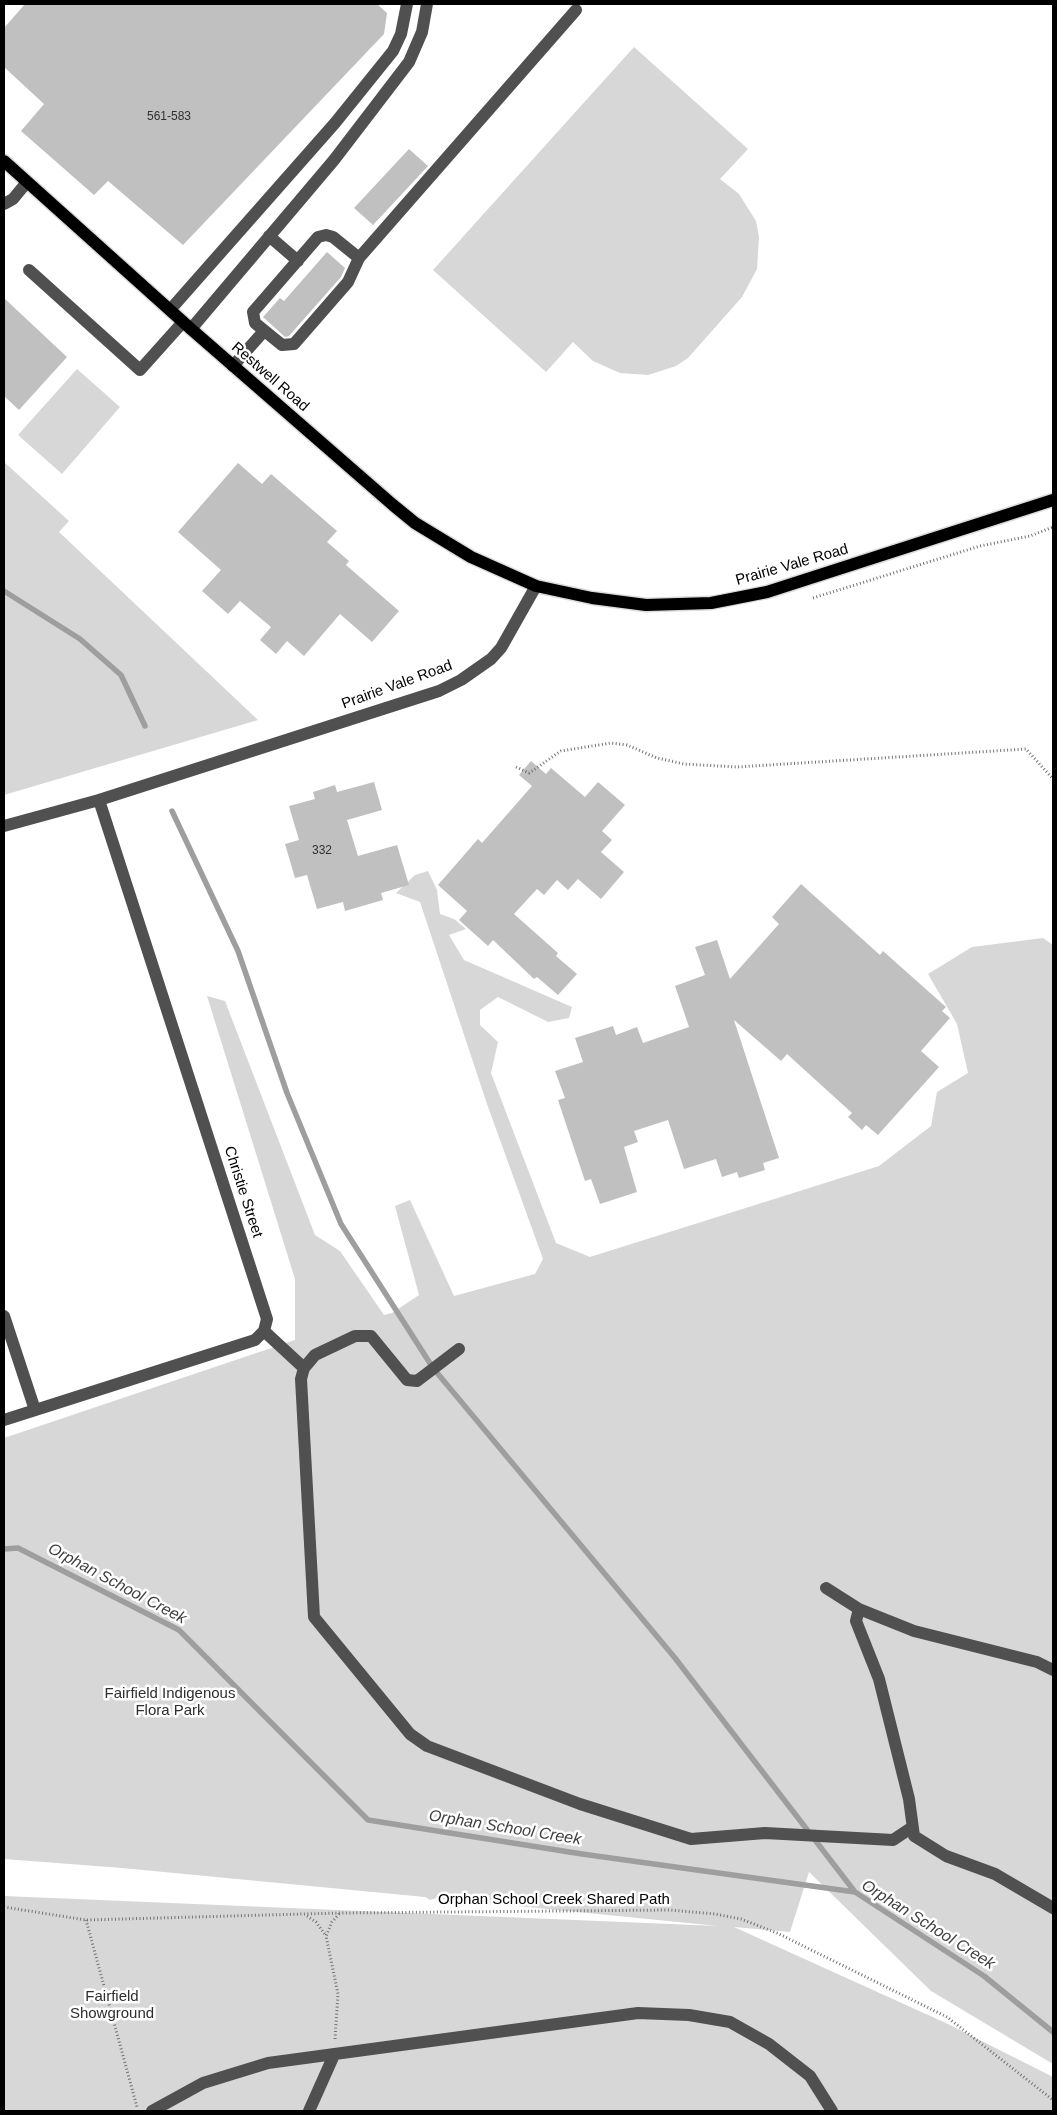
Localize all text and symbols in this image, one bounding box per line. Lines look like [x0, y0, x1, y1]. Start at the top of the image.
house number: 561-583 [147, 110, 191, 124]
street label: Restwell Road [228, 338, 312, 416]
street label: Prairie Vale Road [734, 540, 850, 590]
street label: Prairie Vale Road [339, 657, 455, 713]
house number: 332 [312, 844, 332, 858]
street label: Christie Street [220, 1144, 266, 1240]
water label: Orphan School Creek [45, 1539, 189, 1629]
park label: Fairfield Indigenous Flora Park [105, 1685, 235, 1720]
water label: Orphan School Creek [428, 1806, 582, 1850]
water label: Orphan School Creek [858, 1876, 998, 1974]
street label: Orphan School Creek Shared Path [438, 1891, 670, 1909]
park label: Fairfield Showground [70, 1988, 154, 2023]

